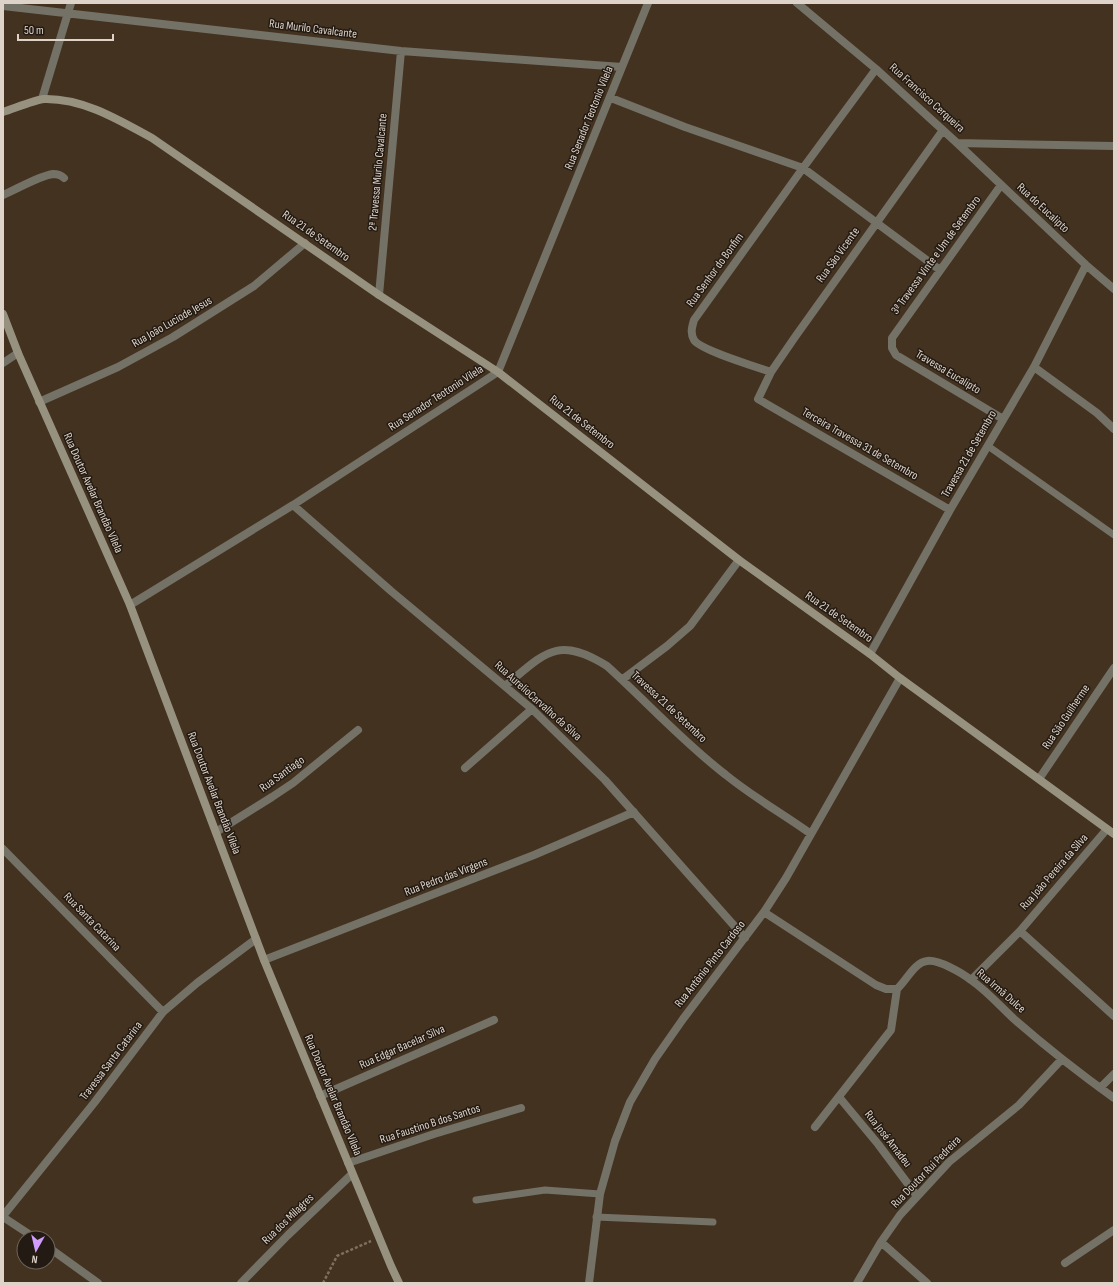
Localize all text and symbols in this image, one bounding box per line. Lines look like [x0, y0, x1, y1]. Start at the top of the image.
scale bar [18, 16, 113, 42]
street label: Rua Murilo Cavalcante [268, 16, 358, 42]
text: 50 m [24, 23, 44, 38]
street label: Rua Francisco Cerqueira [886, 60, 968, 136]
street label: Rua Senador Teotonio Vilela [561, 64, 617, 172]
street label: 2ª Travessa Murilo Cavalcante [365, 112, 391, 231]
street label: Rua do Eucalipto [1014, 180, 1072, 236]
street label: 3ª Travessa Vinte e Um de Setembro [888, 193, 984, 317]
street label: Rua 21 de Setembro [279, 207, 353, 265]
street label: Rua São Vicente [813, 224, 863, 286]
street label: Rua Senhor do Bonfim [683, 230, 747, 310]
street label: Rua João Luciode Jesus [129, 293, 215, 351]
street label: Travessa Eucalipto [913, 347, 983, 397]
street label: Rua Senador Teotonio Vilela [386, 361, 487, 434]
street label: Rua 21 de Setembro [546, 392, 618, 452]
street label: Terceira Travessa 31 de Setembro [799, 405, 921, 483]
street label: Travessa 21 de Setembro [938, 408, 1000, 500]
street label: Rua Doutor Avelar Brandão Vilela [60, 431, 126, 556]
street label: Rua 21 de Setembro [802, 588, 876, 646]
street label: Rua AurelioCarvalho da Silva [491, 658, 585, 744]
street label: Travessa 21 de Setembro [628, 668, 710, 746]
street label: Rua São Guilherme [1039, 682, 1093, 752]
street label: Rua Doutor Avelar Brandão Vilela [184, 730, 244, 857]
street label: Rua Santiago [256, 753, 308, 795]
street label: Rua João Pereira da Silva [1017, 830, 1091, 913]
street label: Rua Pedro das Virgens [402, 854, 490, 900]
street label: Rua Santa Catarina [60, 889, 124, 955]
street label: Rua Antônio Pinto Cardoso [671, 918, 749, 1010]
street label: Rua Irmã Dulce [973, 966, 1029, 1016]
street label: Travessa Santa Catarina [76, 1018, 146, 1103]
street label: Rua Edgar Bacelar Silva [357, 1021, 447, 1073]
street label: Rua Doutor Avelar Brandão Vilela [301, 1032, 365, 1158]
street label: Rua Faustino B dos Santos [378, 1101, 482, 1147]
street label: Rua José Amadeu [861, 1108, 915, 1170]
street label: Rua Doutor Rui Pedreira [888, 1132, 965, 1211]
street label: Rua dos Milagres [259, 1190, 317, 1248]
north arrow [16, 1230, 56, 1270]
text: N [31, 1253, 38, 1266]

